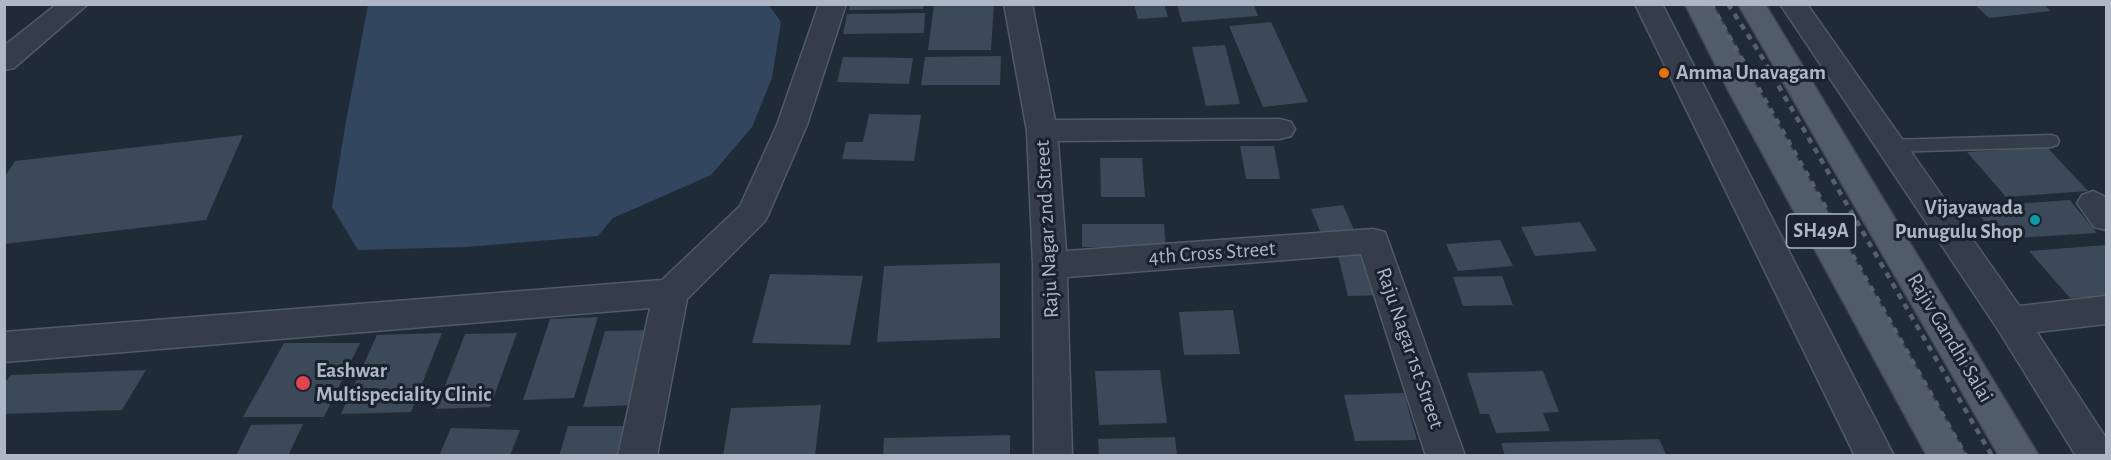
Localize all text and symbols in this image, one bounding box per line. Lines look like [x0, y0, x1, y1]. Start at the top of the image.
place label: Amma Unavagam [1676, 60, 1826, 86]
marker: Amma Unavagam [1657, 66, 1671, 80]
street label: Raju Nagar 2nd Street [1030, 139, 1064, 319]
place label: Vijayawada Punugulu Shop [1895, 195, 2023, 245]
marker: Vijayawada Punugulu Shop [2028, 213, 2042, 227]
road number: SH49A [1786, 214, 1856, 248]
street label: 4th Cross Street [1148, 236, 1276, 270]
street label: Raju Nagar 1st Street [1371, 264, 1449, 432]
street label: Rajiv Gandhi Salai [1902, 269, 1998, 407]
place label: Eashwar Multispeciality Clinic [316, 358, 491, 408]
marker: Eashwar Multispeciality Clinic [294, 374, 312, 392]

